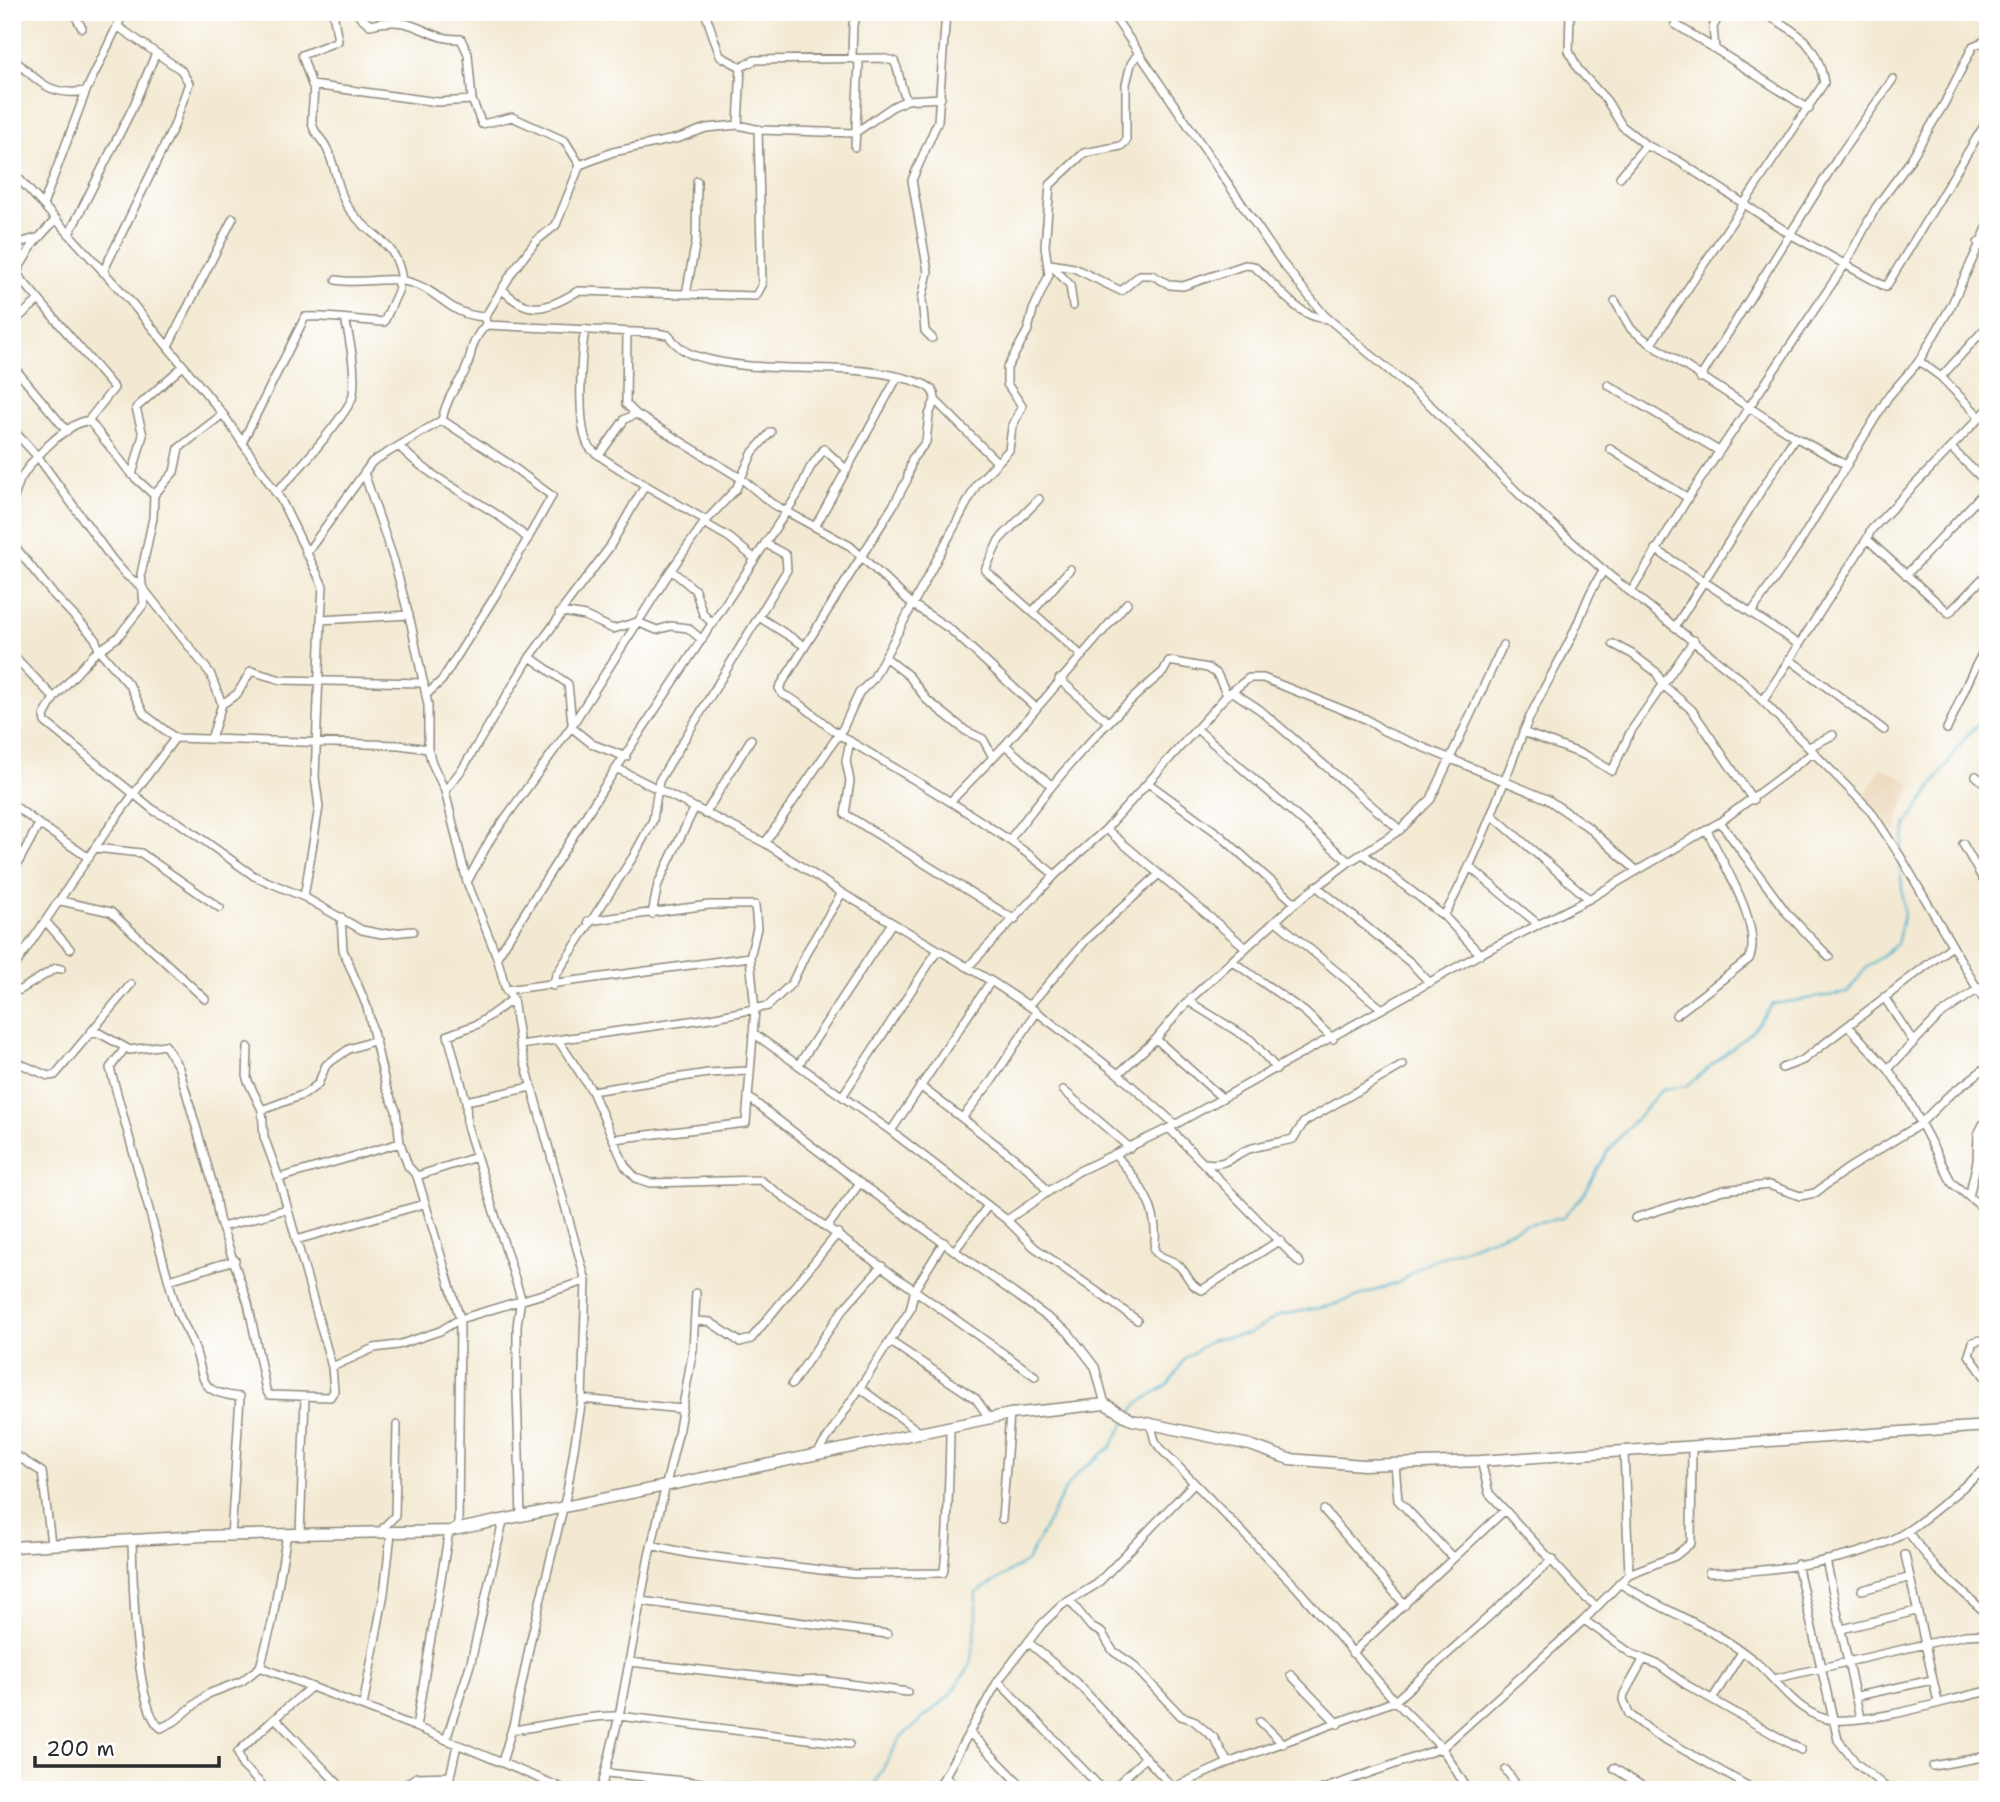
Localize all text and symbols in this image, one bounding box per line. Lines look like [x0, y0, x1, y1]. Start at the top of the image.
scale bar [35, 1725, 219, 1769]
text: 200 m [46, 1735, 115, 1763]

